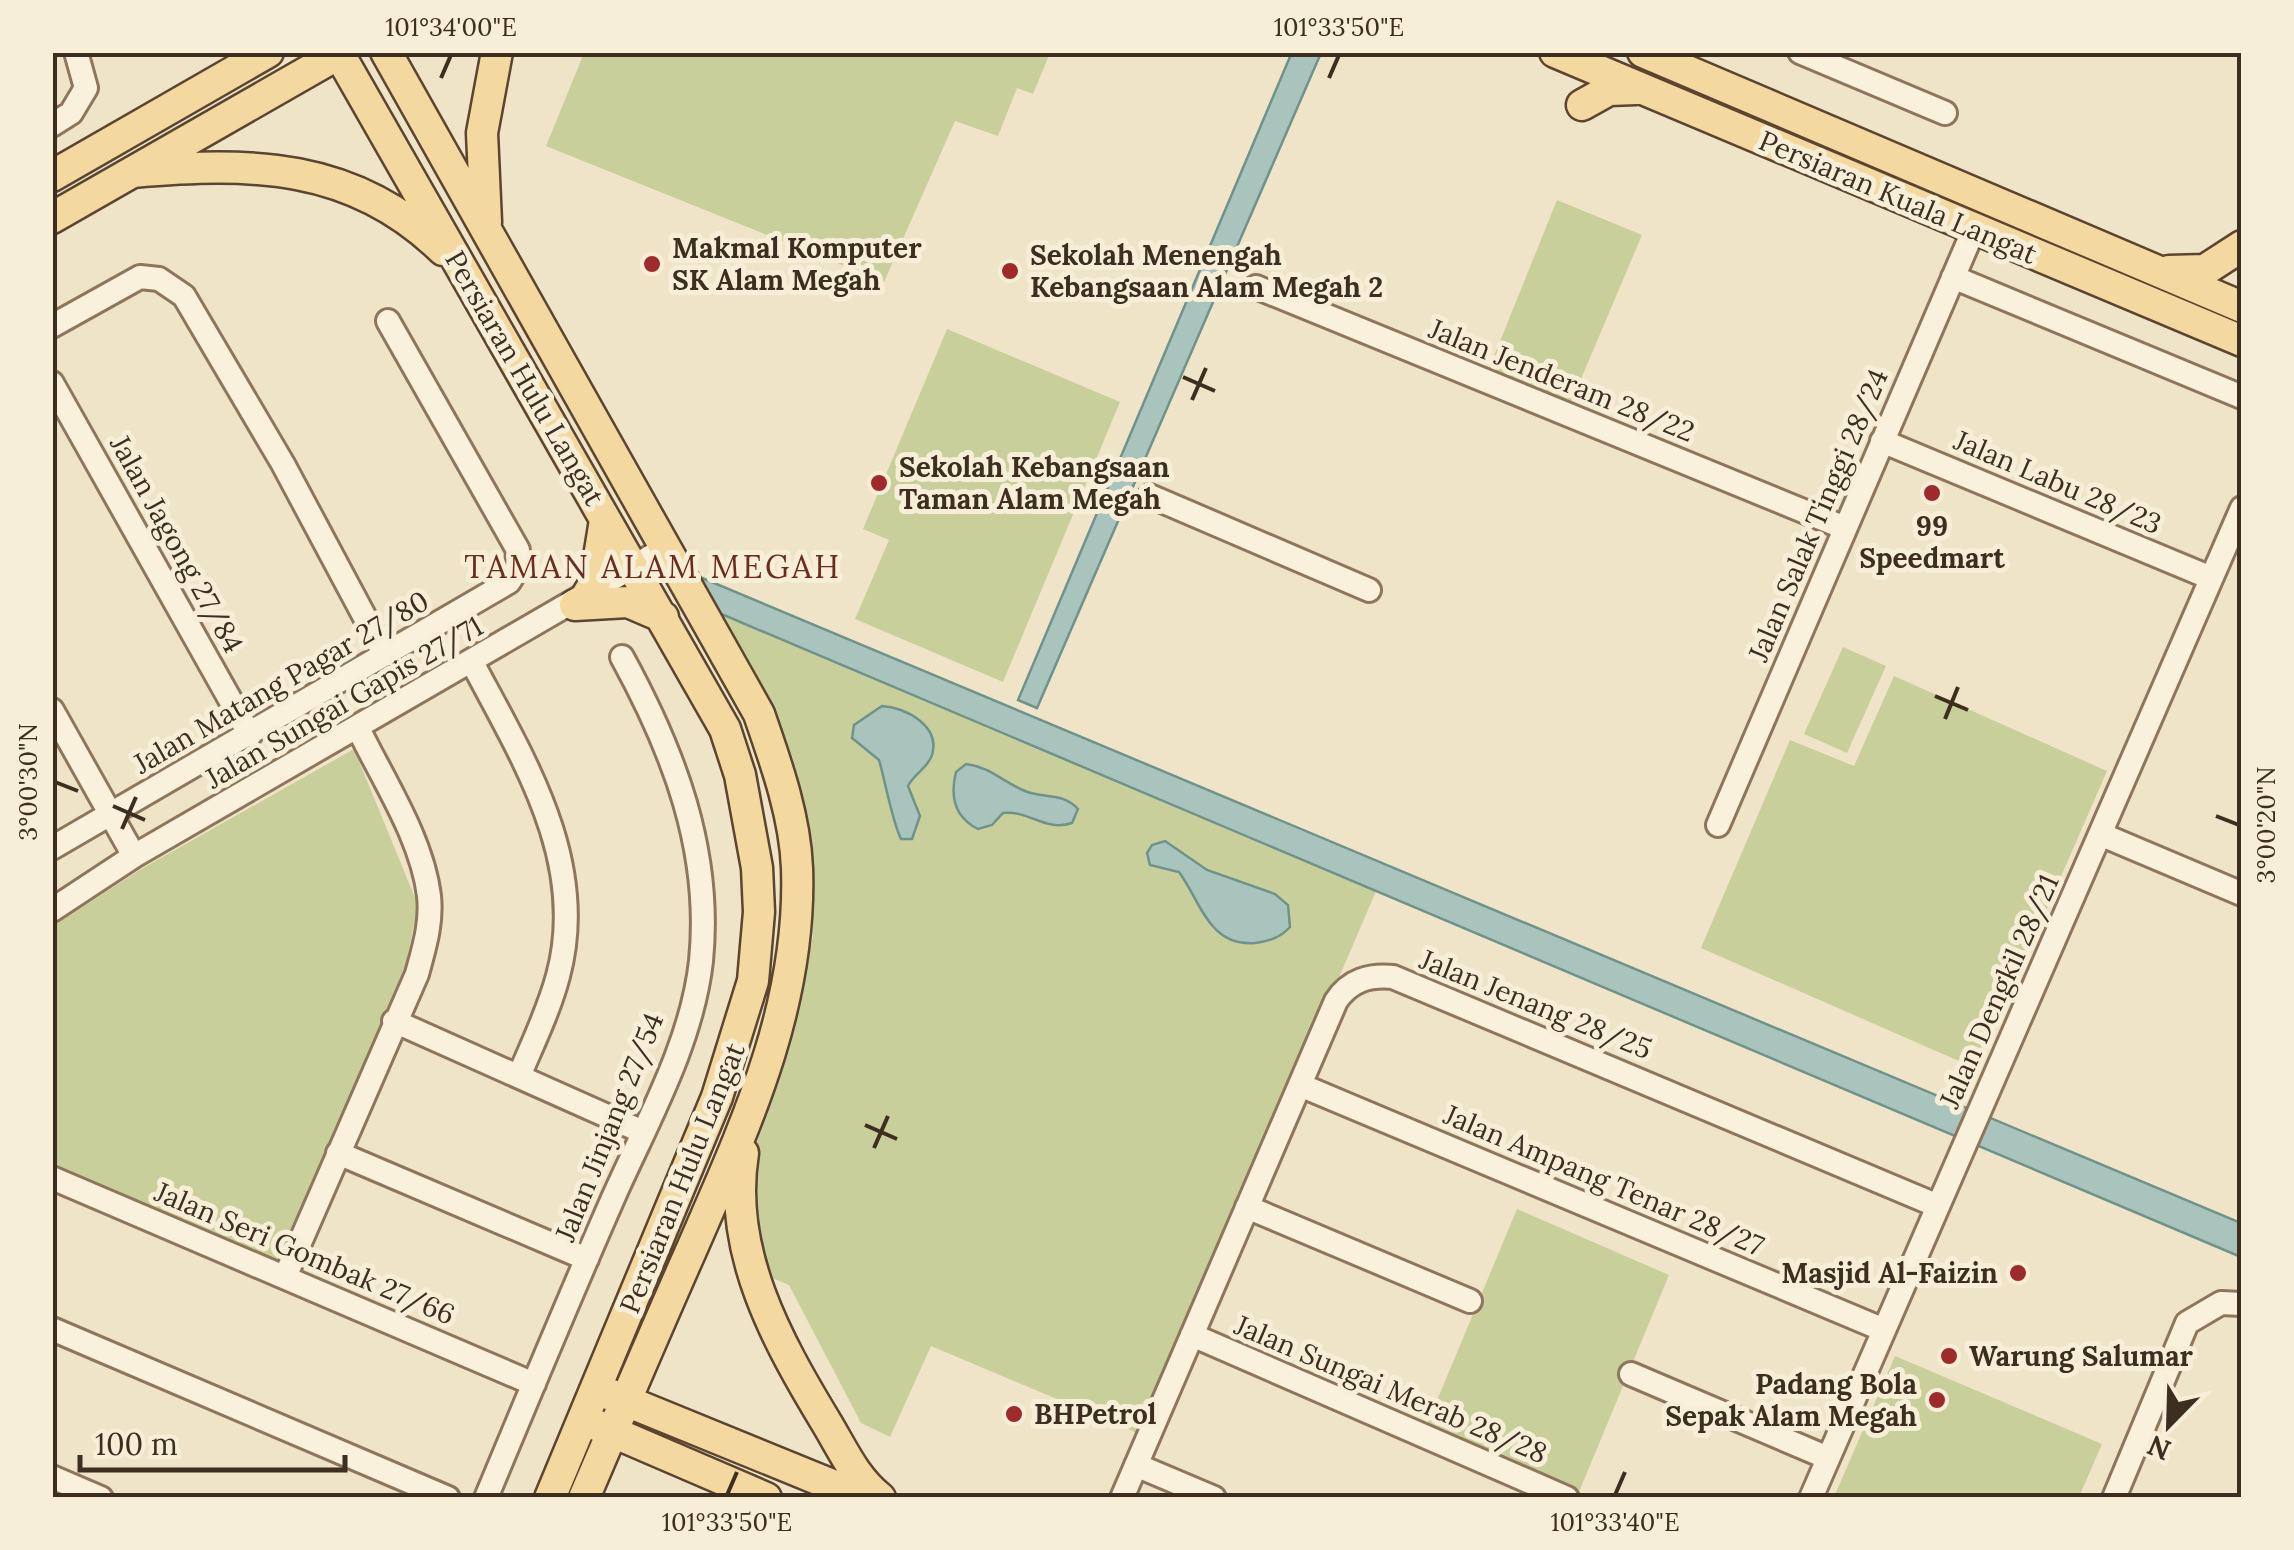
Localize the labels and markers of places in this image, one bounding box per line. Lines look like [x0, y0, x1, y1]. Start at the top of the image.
place label: Makmal Komputer SK Alam Megah [672, 230, 922, 298]
place label: Sekolah Menengah Kebangsaan Alam Megah 2 [1030, 237, 1383, 305]
marker: Makmal Komputer SK Alam Megah [641, 253, 663, 275]
marker: Sekolah Menengah Kebangsaan Alam Megah 2 [999, 260, 1021, 282]
place label: Sekolah Kebangsaan Taman Alam Megah [899, 449, 1170, 517]
marker: Sekolah Kebangsaan Taman Alam Megah [868, 472, 890, 494]
marker: 99 Speedmart [1921, 482, 1943, 504]
place label: 99 Speedmart [1859, 508, 2005, 576]
place label: Masjid Al-Faizin [1781, 1255, 1998, 1291]
marker: Masjid Al-Faizin [2007, 1262, 2029, 1284]
place label: Warung Salumar [1969, 1338, 2194, 1374]
marker: Warung Salumar [1938, 1345, 1960, 1367]
place label: Padang Bola Sepak Alam Megah [1665, 1366, 1917, 1434]
marker: Padang Bola Sepak Alam Megah [1926, 1389, 1948, 1411]
place label: BHPetrol [1034, 1396, 1157, 1432]
marker: BHPetrol [1003, 1403, 1025, 1425]

